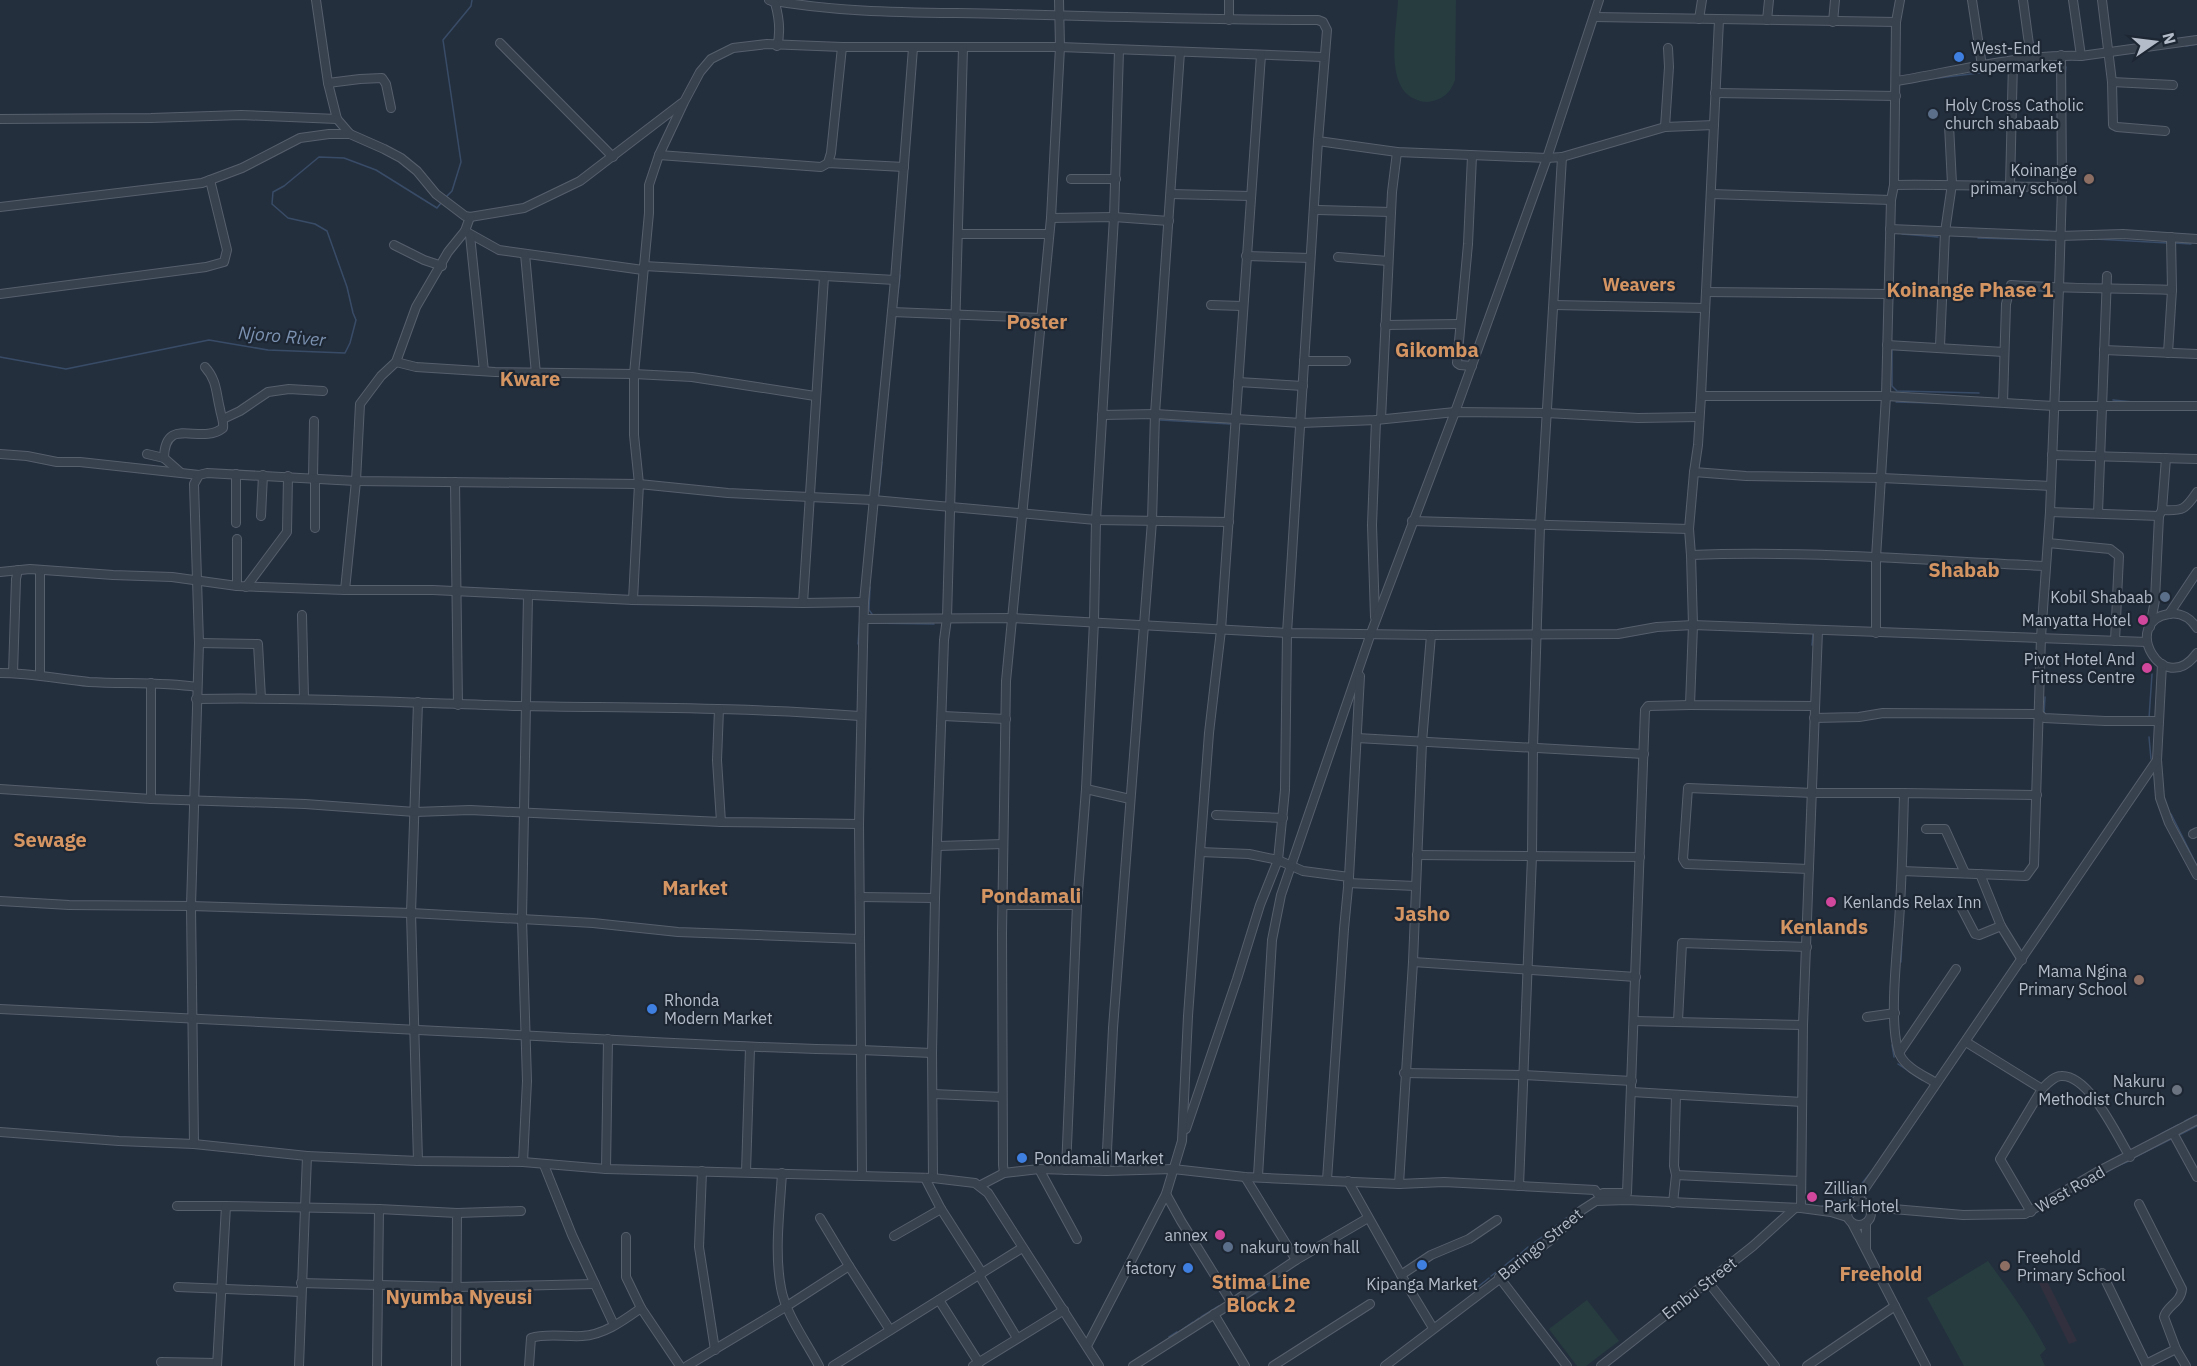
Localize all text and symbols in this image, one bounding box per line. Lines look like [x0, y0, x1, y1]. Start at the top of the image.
north arrow [2125, 12, 2185, 72]
text: N [2158, 30, 2181, 46]
place label: West-End supermarket [1971, 38, 2063, 76]
marker: West-End supermarket [1952, 50, 1966, 64]
place label: Holy Cross Catholic church shabaab [1945, 95, 2084, 133]
marker: Holy Cross Catholic church shabaab [1926, 107, 1940, 121]
place label: Koinange primary school [1970, 160, 2077, 198]
marker: Koinange primary school [2082, 172, 2096, 186]
district label: Weavers [1602, 273, 1676, 296]
district label: Koinange Phase 1 [1887, 276, 2053, 303]
district label: Poster [1007, 308, 1067, 335]
water label: Njoro River [237, 321, 327, 351]
district label: Gikomba [1395, 336, 1479, 363]
district label: Kware [500, 365, 560, 392]
district label: Shabab [1928, 556, 2000, 583]
place label: Kobil Shabaab [2050, 587, 2153, 607]
marker: Kobil Shabaab [2158, 590, 2172, 604]
place label: Manyatta Hotel [2022, 610, 2131, 630]
marker: Manyatta Hotel [2136, 613, 2150, 627]
place label: Pivot Hotel And Fitness Centre [2024, 649, 2135, 687]
marker: Pivot Hotel And Fitness Centre [2140, 661, 2154, 675]
district label: Sewage [13, 826, 87, 853]
district label: Market [662, 874, 728, 901]
district label: Pondamali [981, 882, 1081, 909]
place label: Kenlands Relax Inn [1843, 892, 1982, 912]
marker: Kenlands Relax Inn [1824, 895, 1838, 909]
district label: Jasho [1394, 900, 1450, 927]
district label: Kenlands [1780, 913, 1868, 940]
place label: Mama Ngina Primary School [2019, 961, 2127, 999]
marker: Mama Ngina Primary School [2132, 973, 2146, 987]
place label: Rhonda Modern Market [664, 990, 773, 1028]
marker: Rhonda Modern Market [645, 1002, 659, 1016]
place label: Nakuru Methodist Church [2038, 1071, 2165, 1109]
marker: Nakuru Methodist Church [2170, 1083, 2184, 1097]
place label: Pondamali Market [1034, 1148, 1164, 1168]
marker: Pondamali Market [1015, 1151, 1029, 1165]
street label: West Road [2032, 1161, 2108, 1217]
place label: Zillian Park Hotel [1824, 1178, 1899, 1216]
marker: Zillian Park Hotel [1805, 1190, 1819, 1204]
street label: Baringo Street [1494, 1204, 1586, 1284]
place label: annex [1165, 1225, 1208, 1245]
marker: annex [1213, 1228, 1227, 1242]
place label: nakuru town hall [1240, 1237, 1360, 1257]
marker: nakuru town hall [1221, 1240, 1235, 1254]
place label: Freehold Primary School [2017, 1247, 2125, 1285]
street label: Embu Street [1658, 1253, 1740, 1323]
place label: factory [1126, 1258, 1176, 1278]
marker: Kipanga Market [1415, 1258, 1429, 1272]
marker: Freehold Primary School [1998, 1259, 2012, 1273]
district label: Freehold [1840, 1260, 1922, 1287]
marker: factory [1181, 1261, 1195, 1275]
district label: Stima Line Block 2 [1211, 1268, 1311, 1318]
place label: Kipanga Market [1366, 1274, 1478, 1294]
district label: Nyumba Nyeusi [385, 1283, 533, 1310]

